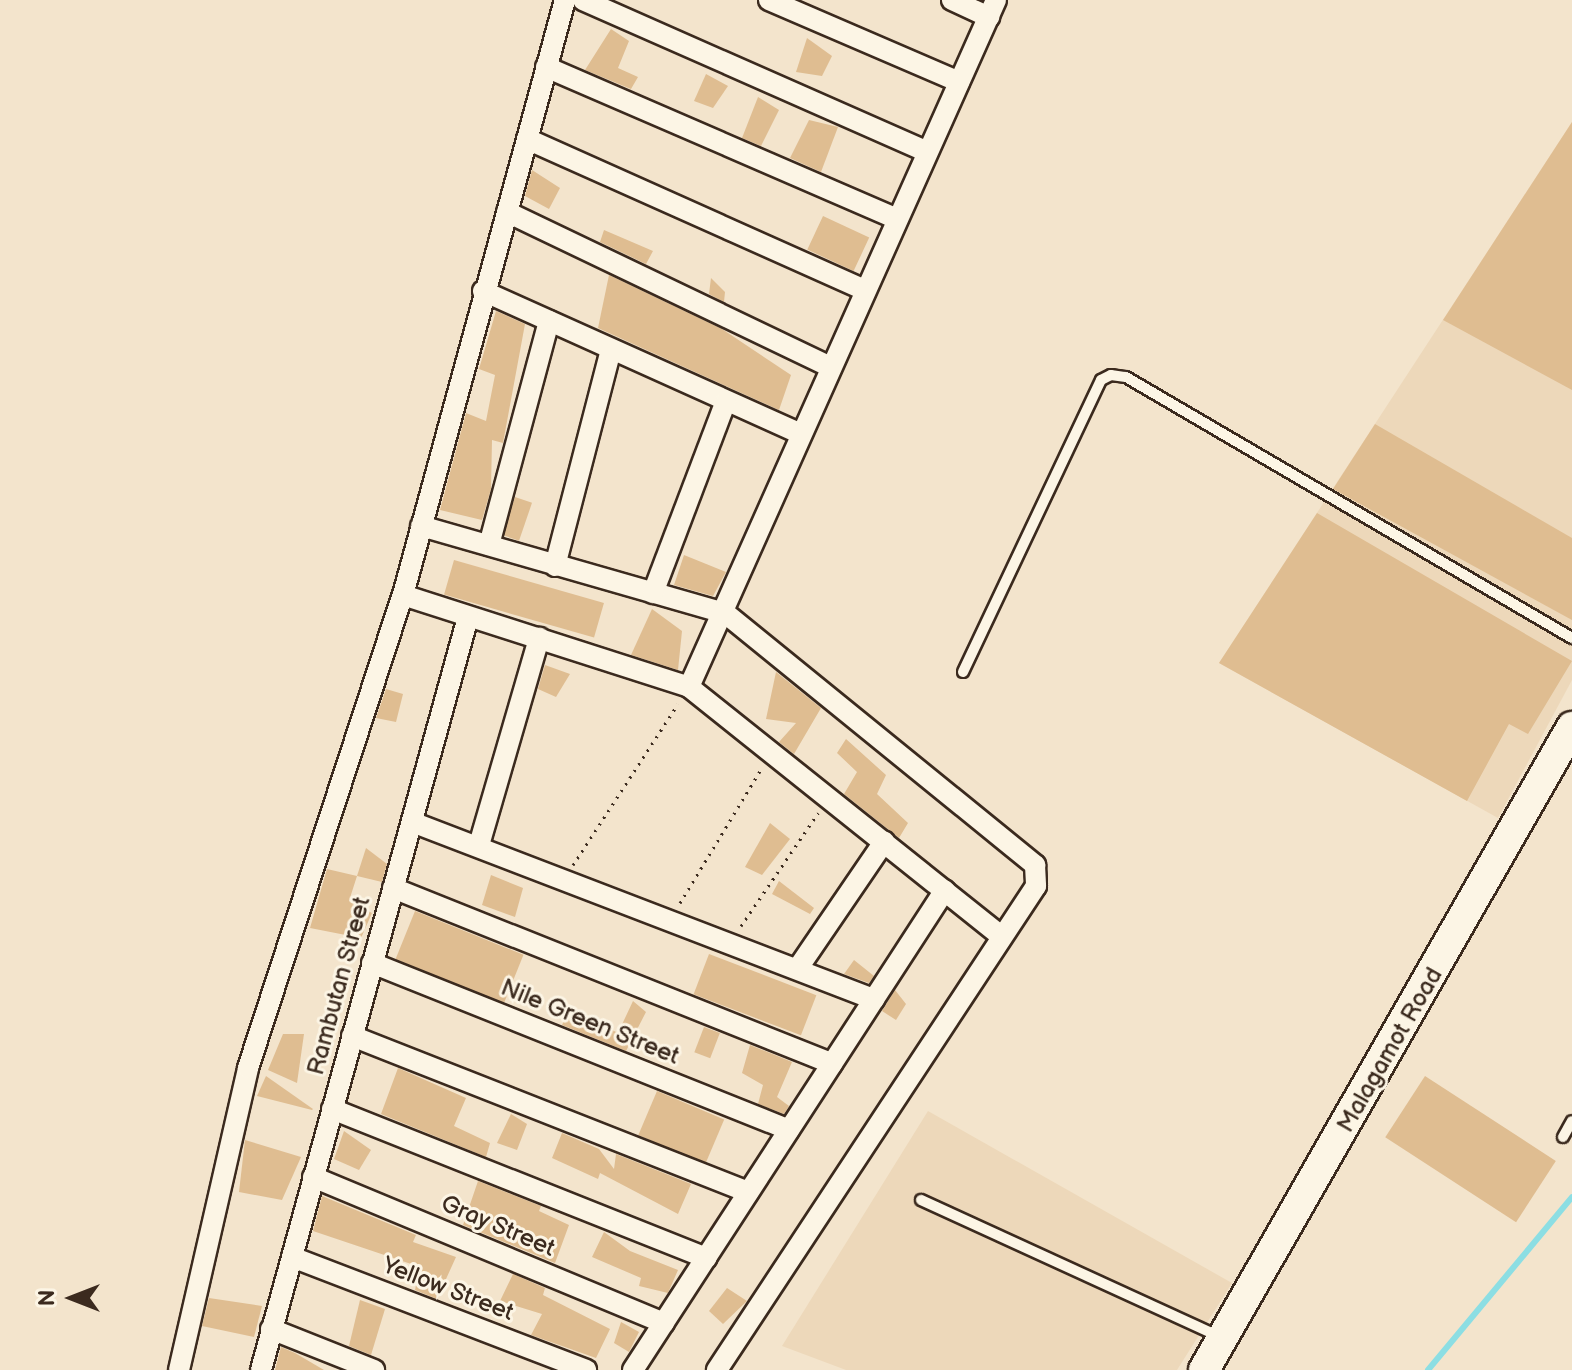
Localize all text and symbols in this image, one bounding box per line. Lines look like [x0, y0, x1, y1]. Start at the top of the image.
street label: Rambutan Street [301, 894, 377, 1078]
street label: Malagamot Road [1331, 962, 1449, 1138]
street label: Nile Green Street [496, 973, 684, 1071]
street label: Gray Street [436, 1189, 560, 1263]
street label: Yellow Street [378, 1251, 518, 1327]
north arrow [32, 1258, 112, 1338]
text: N [34, 1290, 61, 1306]

